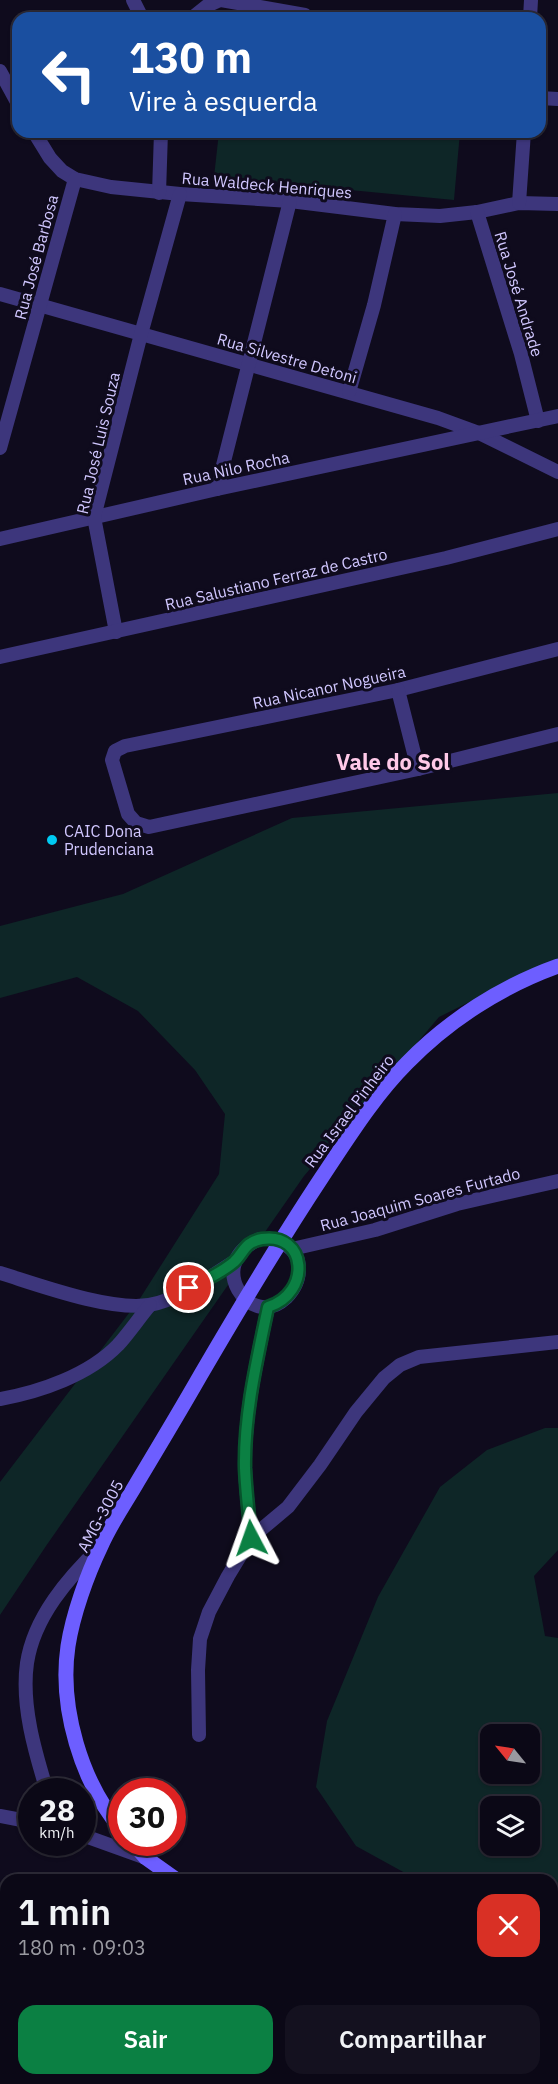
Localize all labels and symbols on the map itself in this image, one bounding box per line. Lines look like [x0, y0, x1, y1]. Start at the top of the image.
street label: Rua Waldeck Henriques [181, 168, 353, 202]
street label: Rua José Barbosa [10, 192, 62, 322]
street label: Rua José Andrade [490, 229, 548, 359]
street label: Rua Silvestre Detoni [215, 328, 359, 388]
street label: Rua José Luis Souza [72, 370, 124, 516]
street label: Rua Nilo Rocha [181, 447, 292, 489]
street label: Rua Salustiano Ferraz de Castro [163, 544, 389, 614]
street label: Rua Nicanor Nogueira [251, 661, 408, 713]
district label: Vale do Sol [336, 747, 450, 776]
place label: CAIC Dona Prudenciana [64, 821, 154, 859]
marker: CAIC Dona Prudenciana [45, 833, 59, 847]
street label: Rua Israel Pinheiro [300, 1050, 398, 1172]
street label: Rua Joaquim Soares Furtado [318, 1163, 522, 1235]
pin [163, 1262, 214, 1313]
street label: AMG-3005 [73, 1476, 127, 1556]
position arrow [219, 1506, 283, 1570]
north arrow [480, 1724, 540, 1784]
speed limit sign: 30 [108, 1778, 186, 1856]

